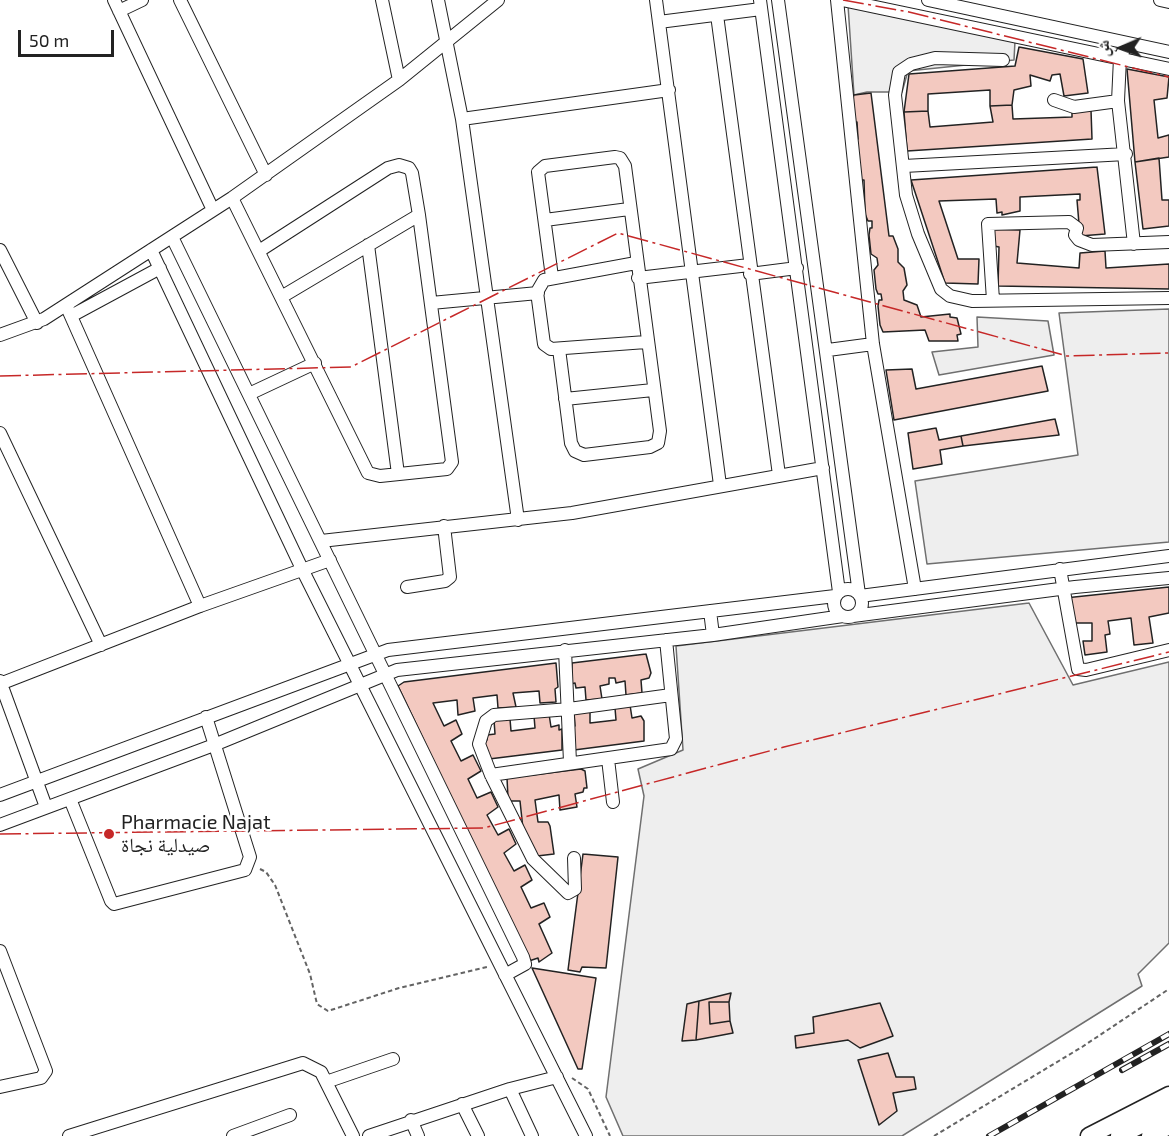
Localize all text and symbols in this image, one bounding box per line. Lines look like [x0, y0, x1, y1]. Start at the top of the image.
scale bar [21, 18, 117, 56]
north arrow [1091, 18, 1151, 78]
text: 50 m [29, 29, 69, 51]
text: ش [1093, 40, 1112, 57]
place label: Pharmacie Najat صيدلية نجاة [121, 810, 271, 857]
marker: Pharmacie Najat صيدلية نجاة [102, 827, 116, 841]

